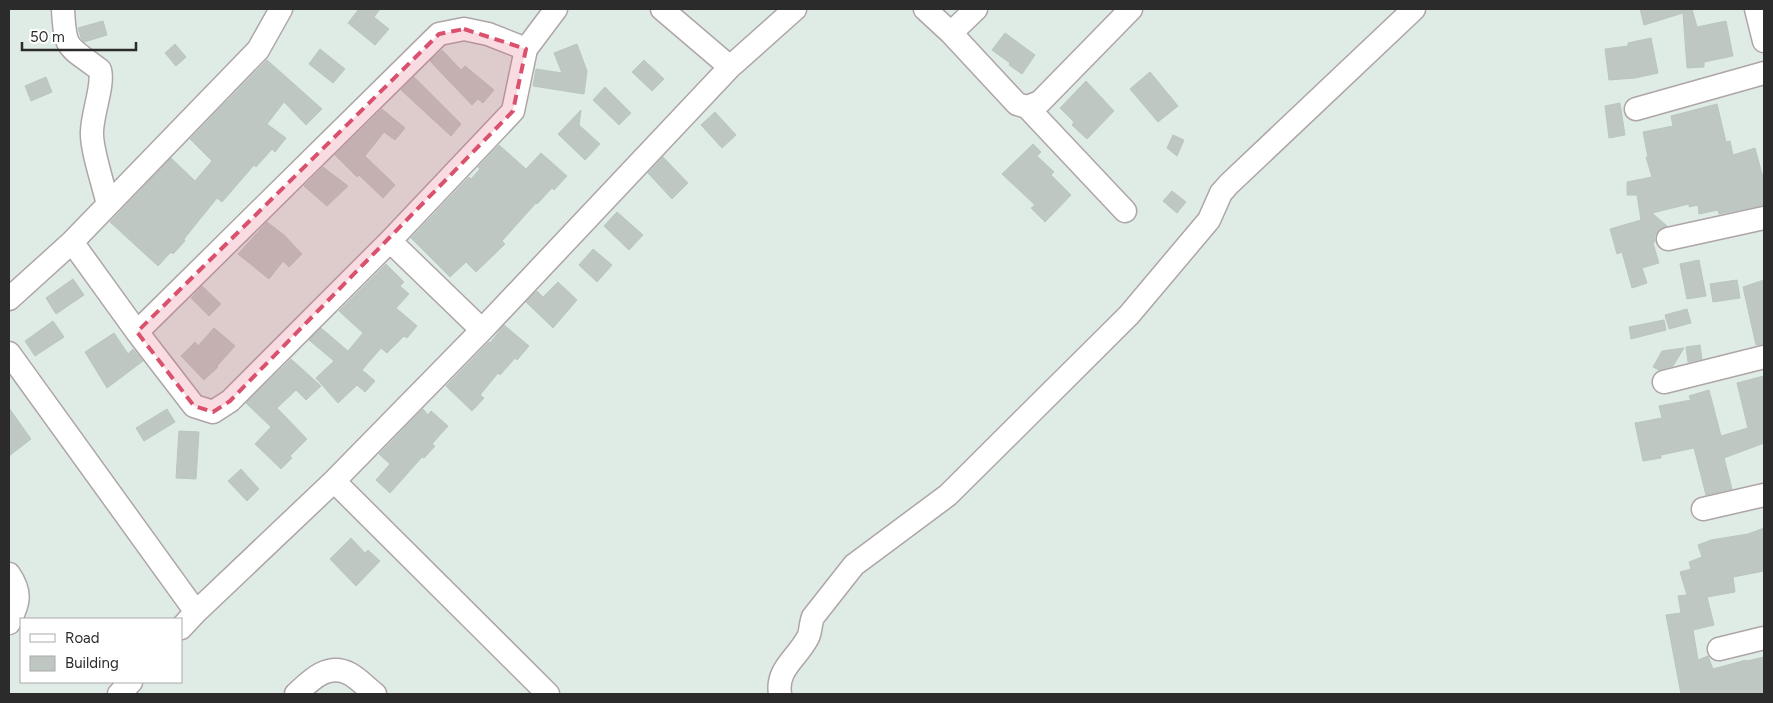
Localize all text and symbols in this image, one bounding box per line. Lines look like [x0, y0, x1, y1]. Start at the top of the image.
scale bar [22, 20, 136, 52]
text: 50 m [30, 28, 65, 46]
legend [20, 618, 182, 683]
text: Road [65, 629, 100, 647]
text: Building [65, 654, 119, 672]

